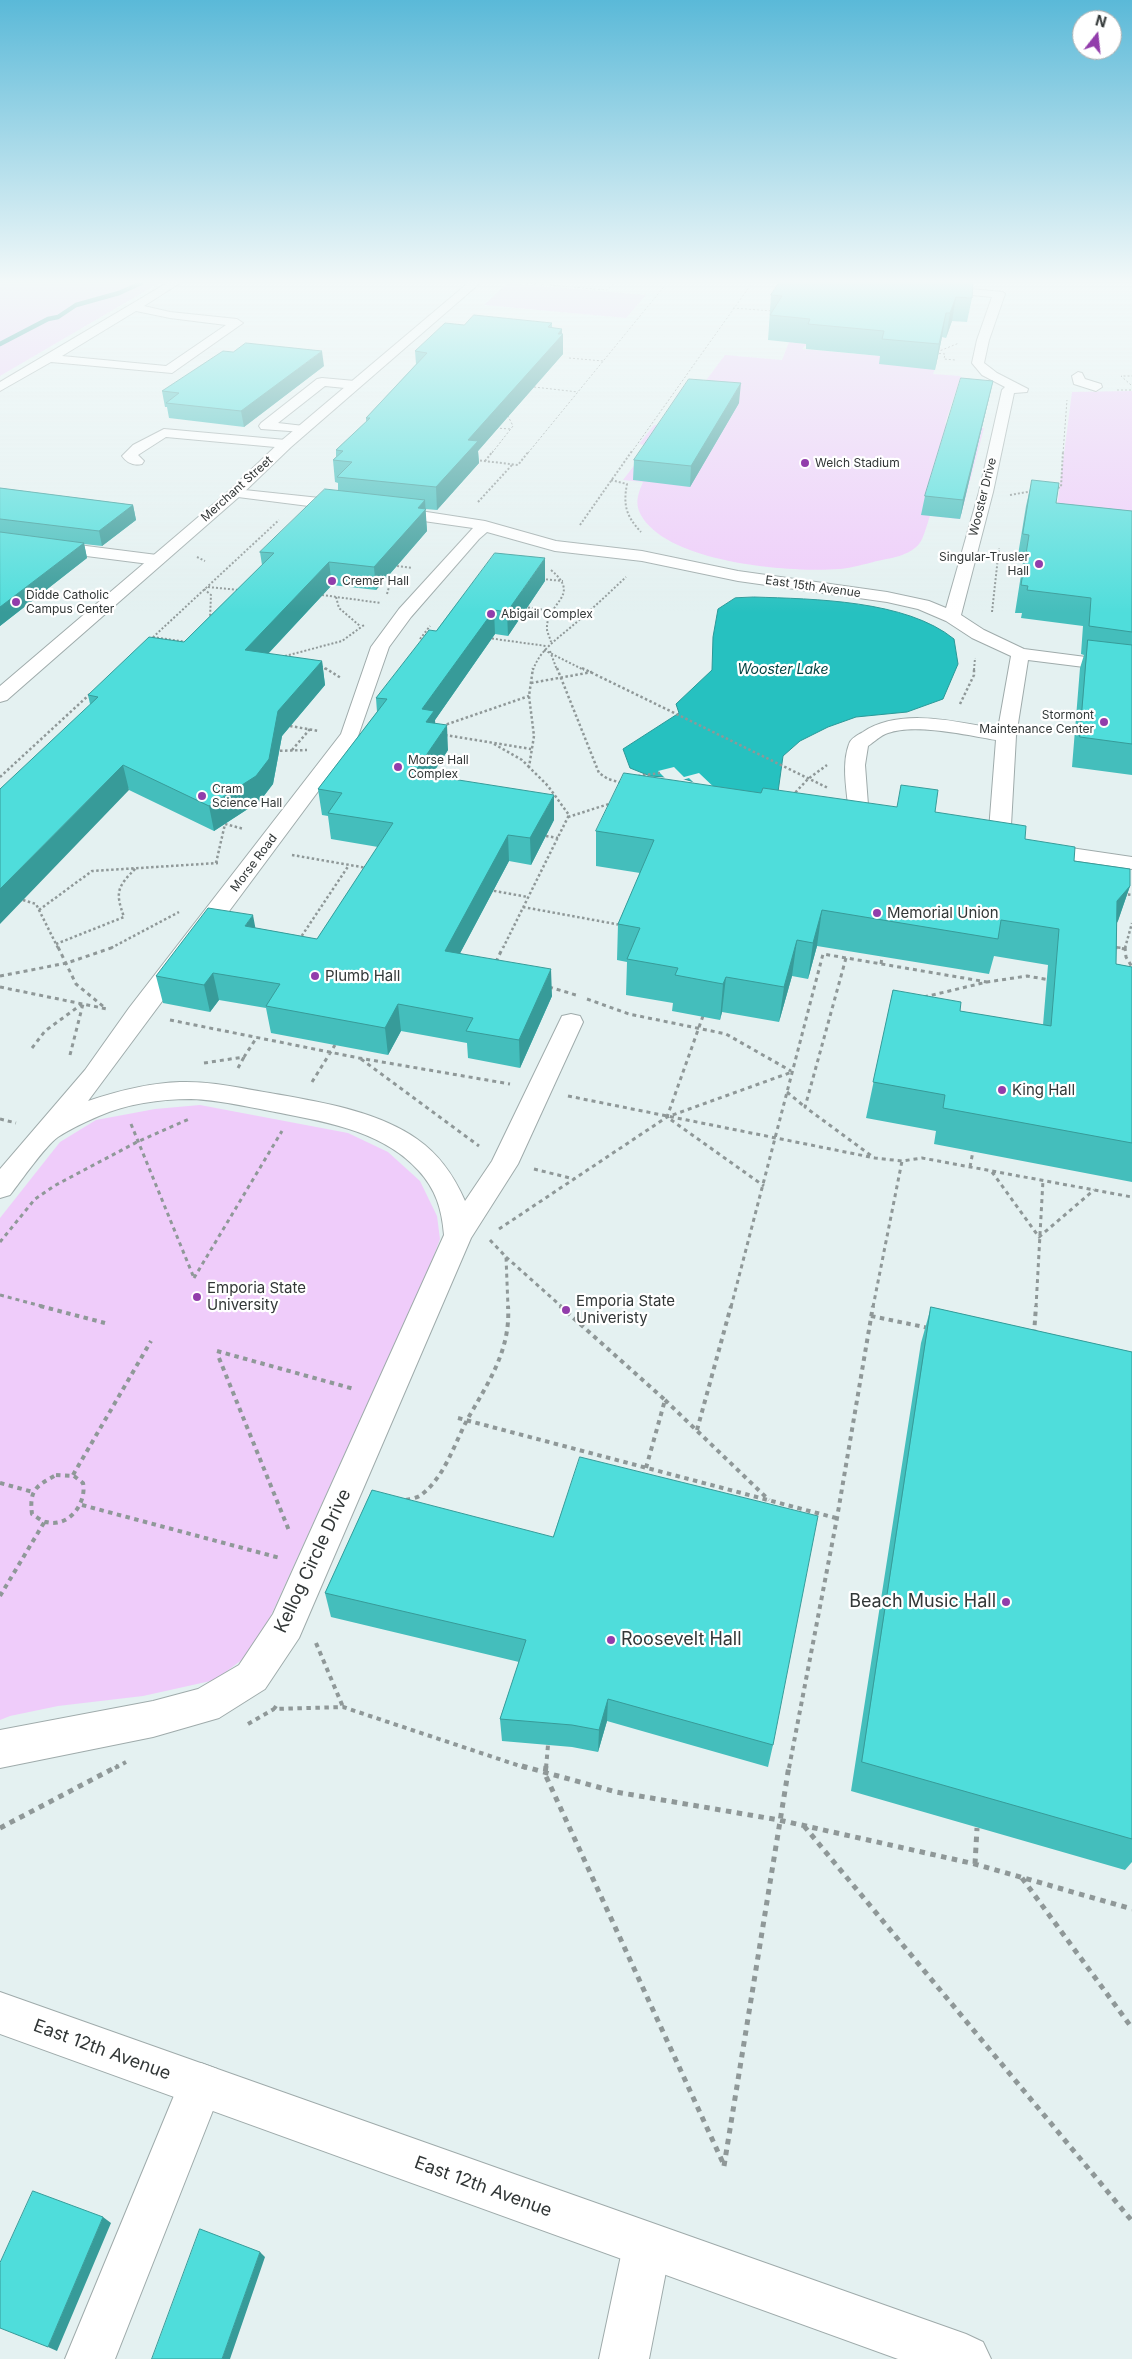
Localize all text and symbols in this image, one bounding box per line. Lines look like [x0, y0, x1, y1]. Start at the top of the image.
north arrow [1072, 10, 1122, 60]
text: N [1094, 11, 1108, 31]
street label: Merchant Street [198, 453, 276, 525]
place label: Welch Stadium [815, 456, 900, 470]
street label: Wooster Drive [966, 456, 1000, 538]
marker: Welch Stadium [799, 457, 811, 469]
place label: Singular-Trusler Hall [939, 550, 1029, 578]
marker: Singular-Trusler Hall [1033, 558, 1045, 570]
street label: East 15th Avenue [764, 573, 862, 601]
place label: Cremer Hall [342, 574, 409, 588]
marker: Cremer Hall [326, 575, 338, 587]
place label: Didde Catholic Campus Center [26, 588, 114, 616]
marker: Didde Catholic Campus Center [10, 596, 22, 608]
place label: Abigail Complex [501, 607, 593, 621]
marker: Abigail Complex [485, 608, 497, 620]
water label: Wooster Lake [738, 662, 828, 678]
place label: Stormont Maintenance Center [979, 708, 1094, 736]
marker: Stormont Maintenance Center [1098, 716, 1110, 728]
place label: Morse Hall Complex [408, 753, 469, 781]
marker: Morse Hall Complex [392, 761, 404, 773]
place label: Cram Science Hall [212, 782, 282, 810]
marker: Cram Science Hall [196, 790, 208, 802]
street label: Morse Road [228, 831, 280, 895]
place label: Memorial Union [887, 904, 999, 922]
marker: Memorial Union [871, 907, 883, 919]
place label: Plumb Hall [325, 967, 400, 985]
marker: Plumb Hall [309, 970, 321, 982]
place label: King Hall [1012, 1081, 1075, 1099]
marker: King Hall [996, 1084, 1008, 1096]
place label: Emporia State University [207, 1279, 306, 1314]
marker: Emporia State University [191, 1291, 203, 1303]
place label: Emporia State Univeristy [576, 1292, 675, 1327]
marker: Emporia State Univeristy [560, 1304, 572, 1316]
street label: Kellog Circle Drive [270, 1486, 356, 1636]
place label: Beach Music Hall [849, 1591, 996, 1613]
marker: Beach Music Hall [1000, 1596, 1012, 1608]
place label: Roosevelt Hall [621, 1629, 742, 1651]
marker: Roosevelt Hall [605, 1634, 617, 1646]
street label: East 12th Avenue [30, 2015, 174, 2085]
street label: East 12th Avenue [411, 2152, 555, 2222]

